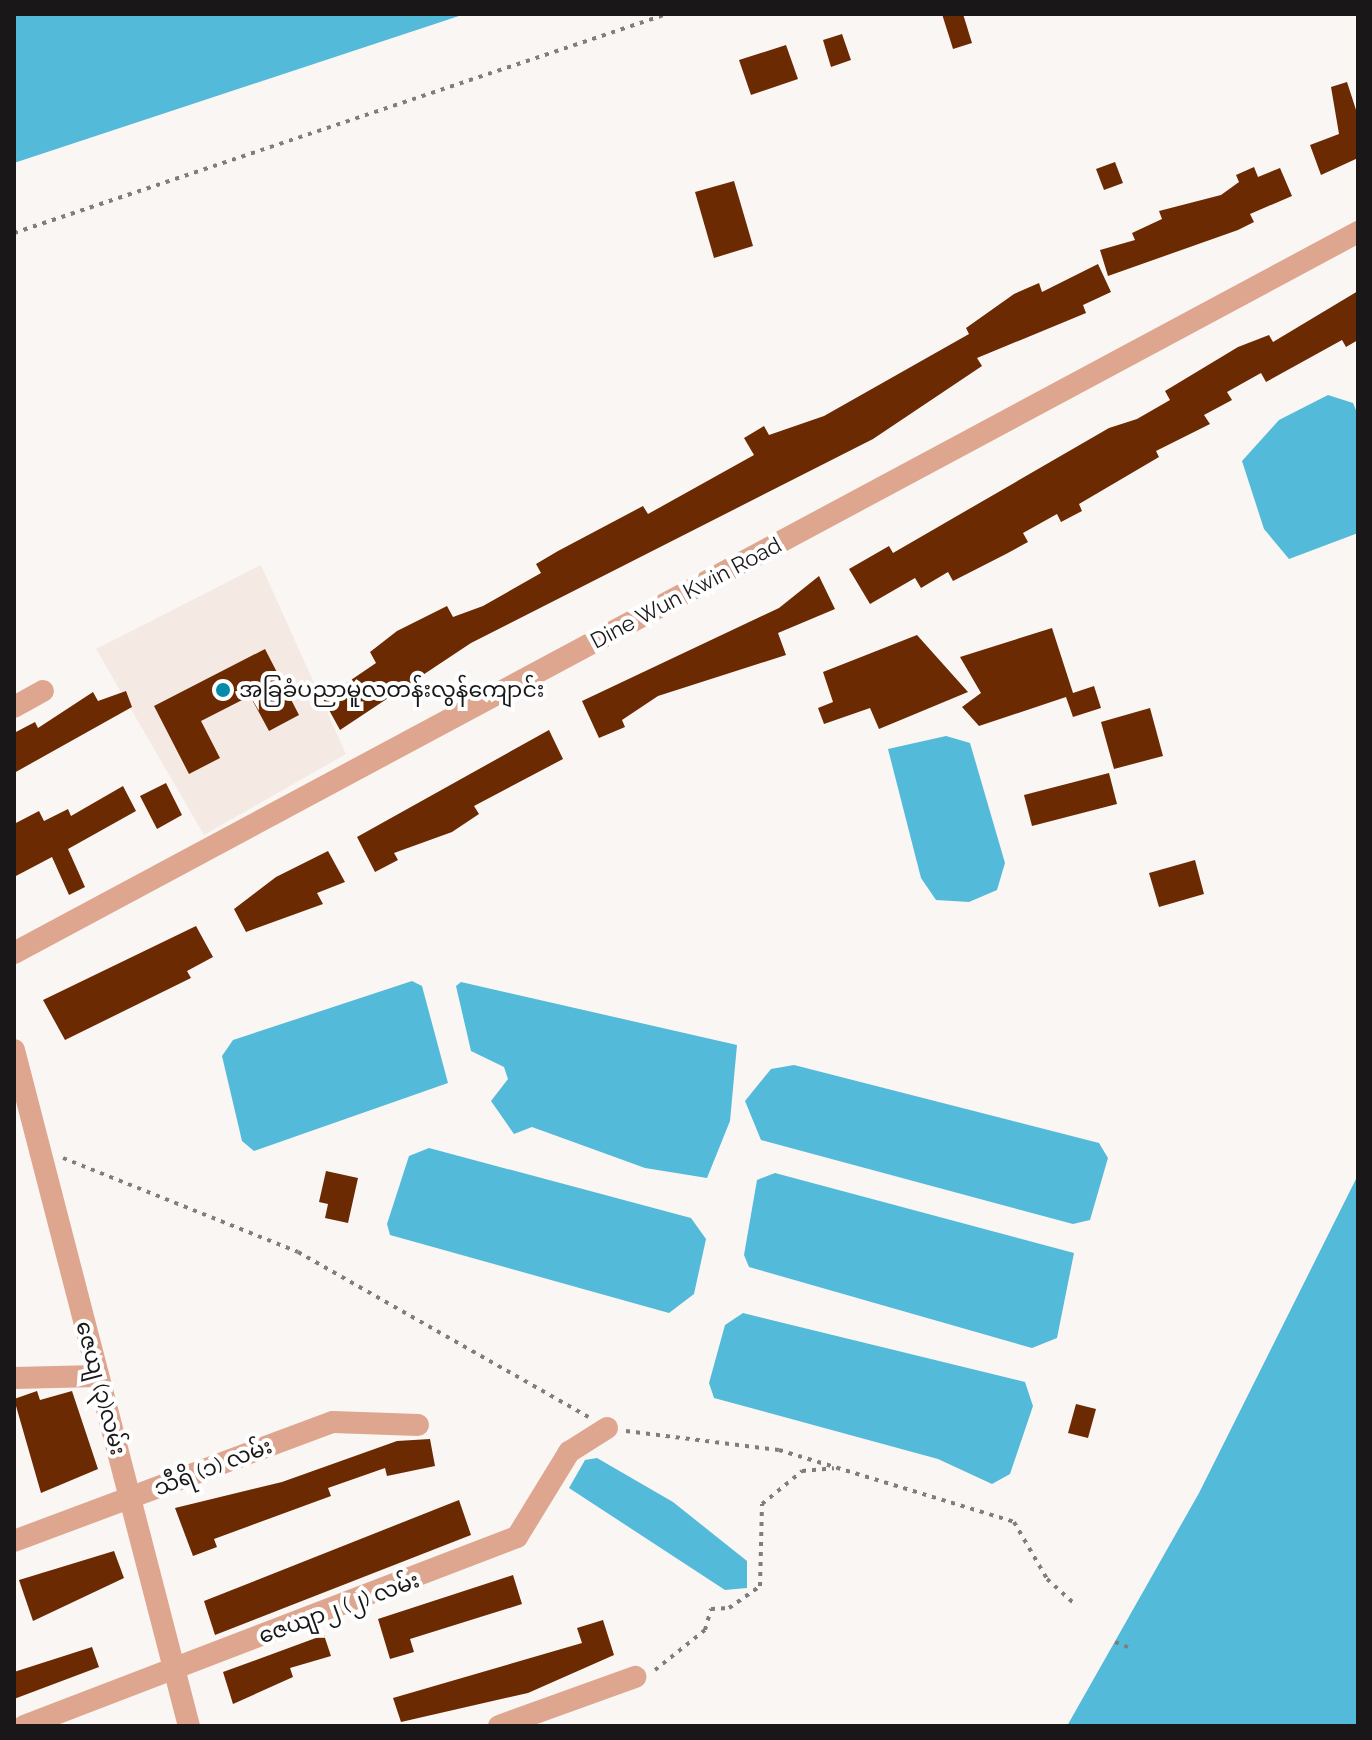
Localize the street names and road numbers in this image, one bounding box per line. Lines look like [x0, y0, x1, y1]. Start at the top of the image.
street label: Dine Wun Kwin Road [586, 531, 786, 655]
street label: ဇေယျ (၃)လမ်း [70, 1318, 132, 1458]
street label: သီရိ (၁) လမ်း [150, 1432, 276, 1502]
street label: ဇေယျာ၂ (၂) လမ်း [255, 1567, 423, 1649]

